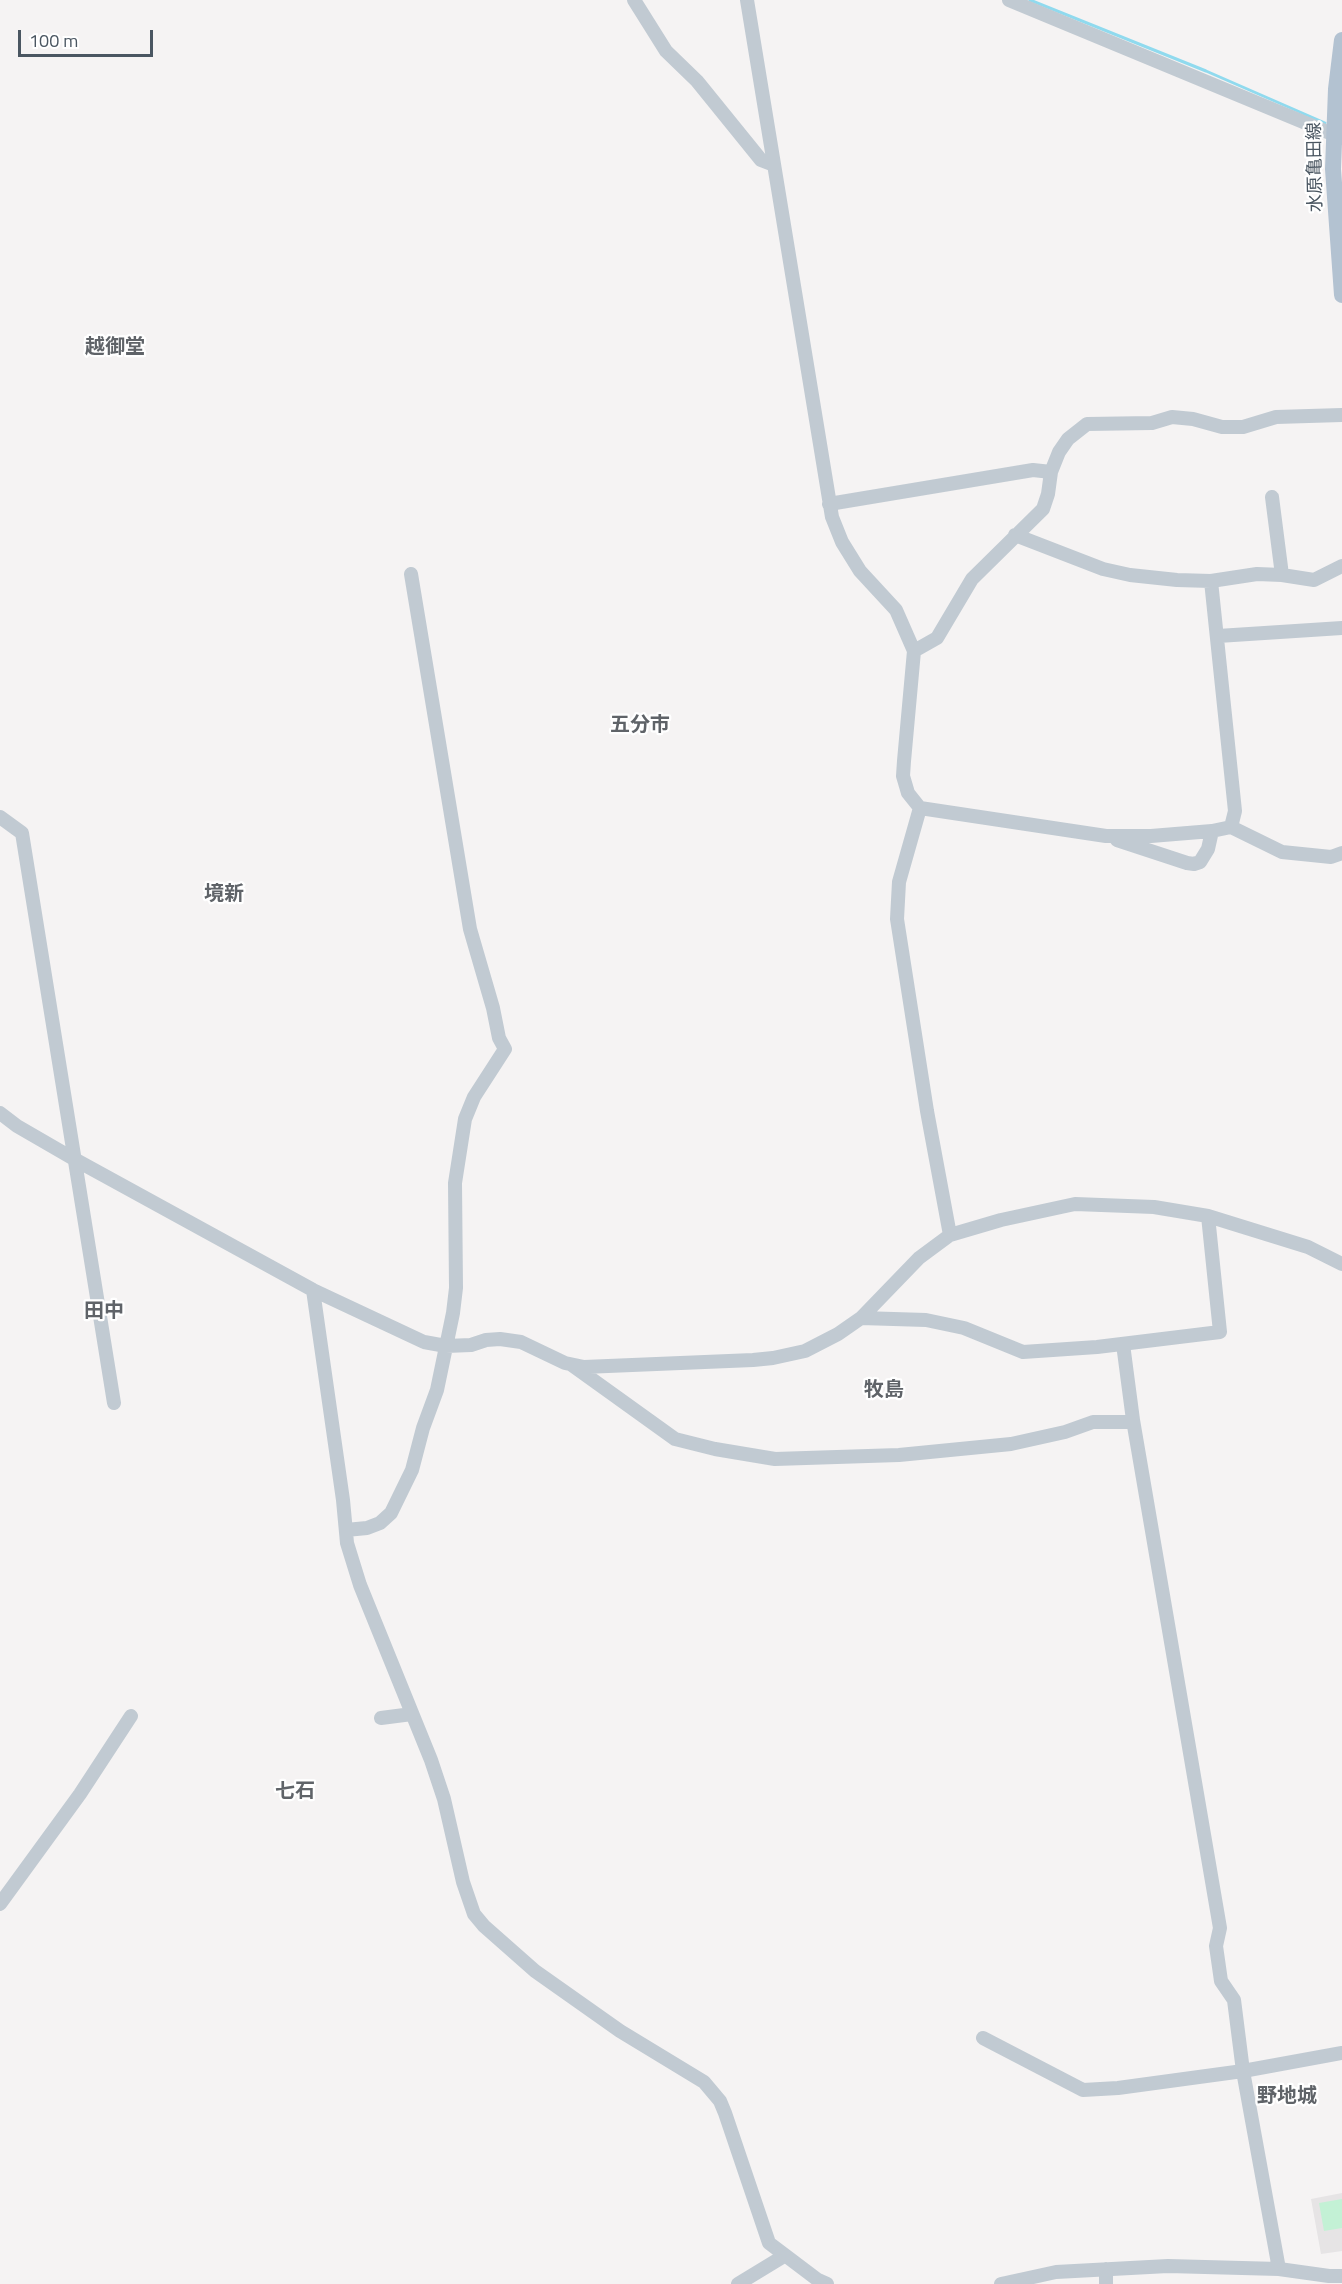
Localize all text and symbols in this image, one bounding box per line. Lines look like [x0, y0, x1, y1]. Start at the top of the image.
scale bar [21, 18, 156, 56]
text: 100 m [29, 27, 78, 54]
street label: 水原亀田線 [1304, 122, 1328, 212]
district label: 越御堂 [85, 336, 145, 360]
district label: 五分市 [610, 714, 670, 738]
district label: 境新 [204, 883, 244, 907]
district label: 田中 [84, 1300, 124, 1324]
district label: 牧島 [864, 1379, 904, 1403]
district label: 七石 [275, 1780, 315, 1804]
district label: 野地城 [1257, 2085, 1317, 2109]

